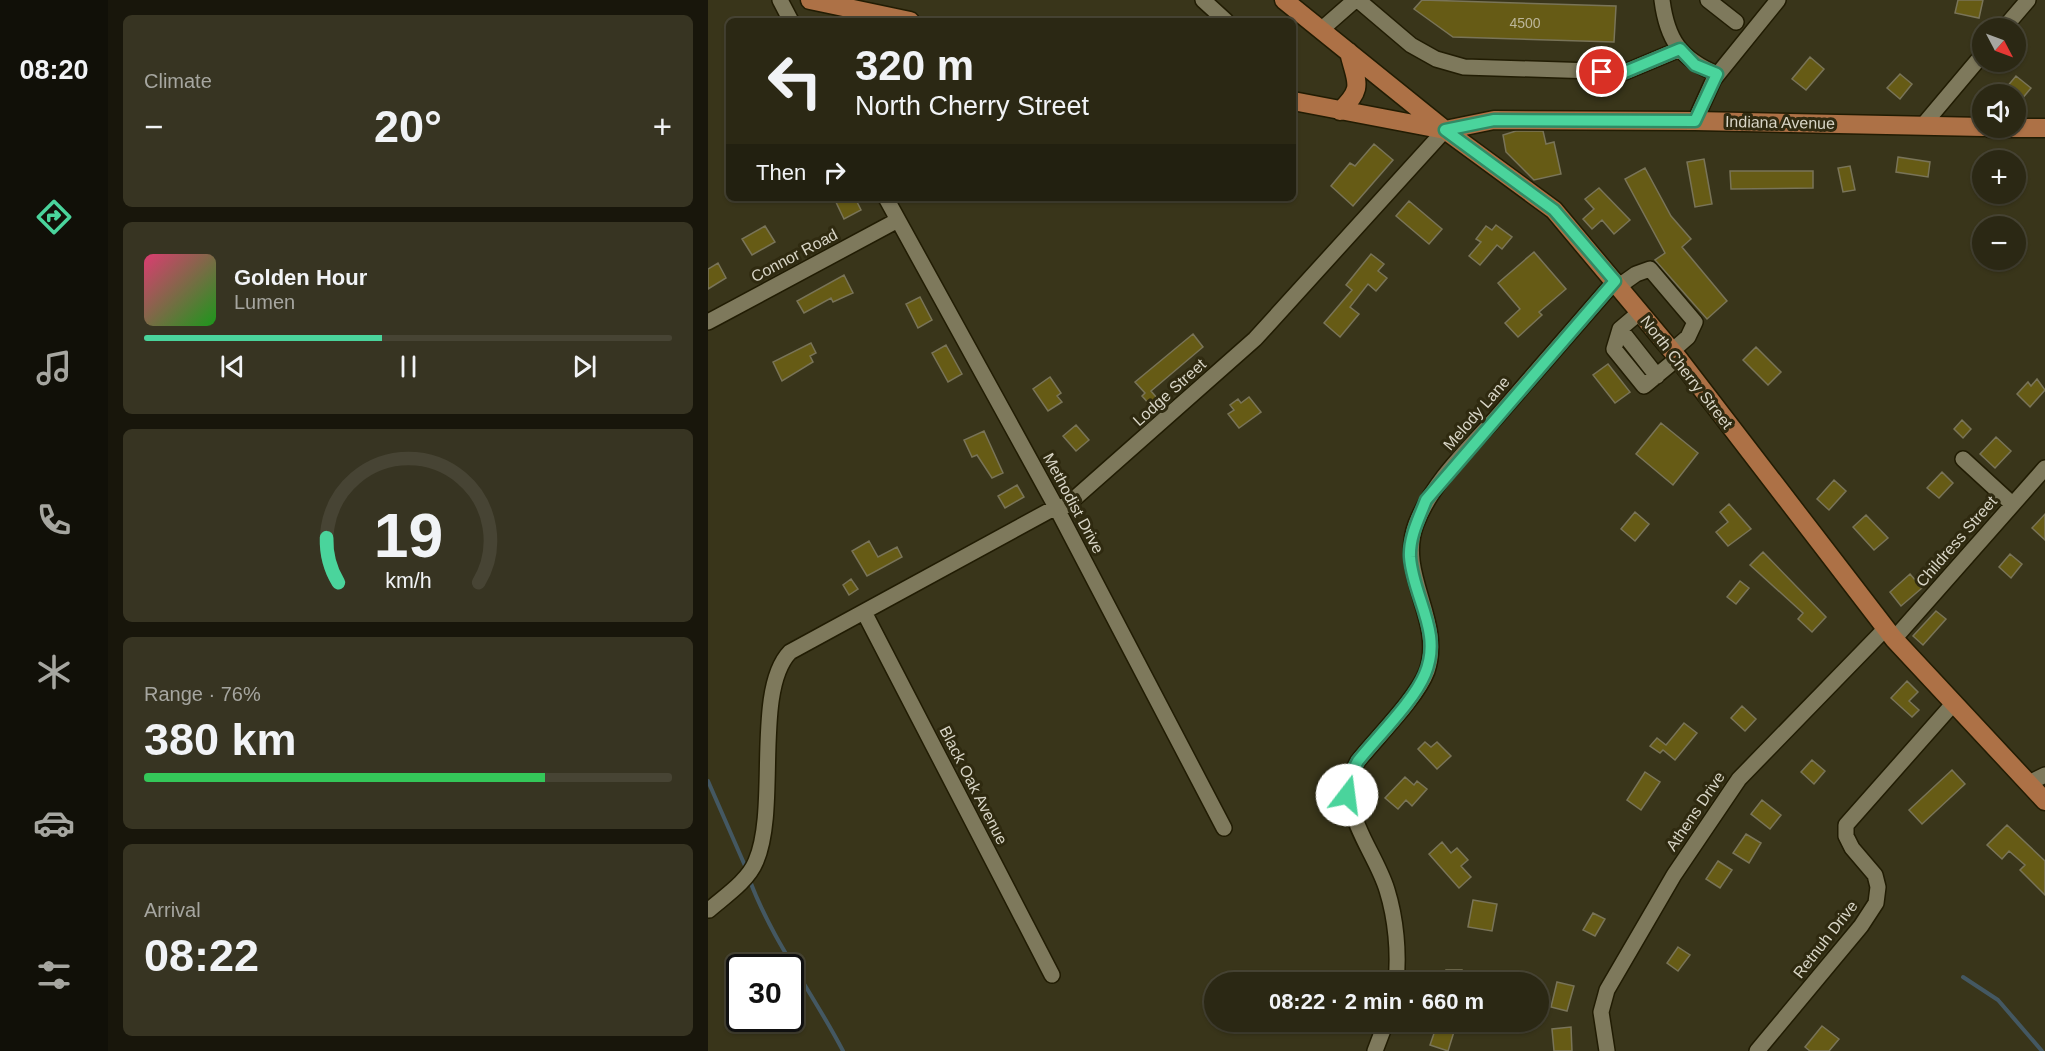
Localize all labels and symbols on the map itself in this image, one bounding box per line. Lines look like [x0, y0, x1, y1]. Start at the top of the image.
house number: 4500 [1509, 15, 1541, 31]
north arrow [1972, 18, 2026, 72]
pin [1576, 46, 1627, 97]
street label: Indiana Avenue [1725, 113, 1835, 132]
street label: Connor Road [748, 226, 840, 285]
street label: North Cherry Street [1637, 312, 1736, 433]
street label: Lodge Street [1130, 355, 1209, 429]
street label: Melody Lane [1440, 373, 1513, 453]
street label: Methodist Drive [1040, 450, 1107, 556]
street label: Childress Street [1913, 492, 2000, 590]
street label: Black Oak Avenue [936, 723, 1011, 847]
position arrow [1315, 763, 1379, 827]
street label: Athens Drive [1663, 768, 1728, 854]
street label: Retnuh Drive [1790, 897, 1861, 981]
speed limit sign: 30 [726, 954, 804, 1032]

